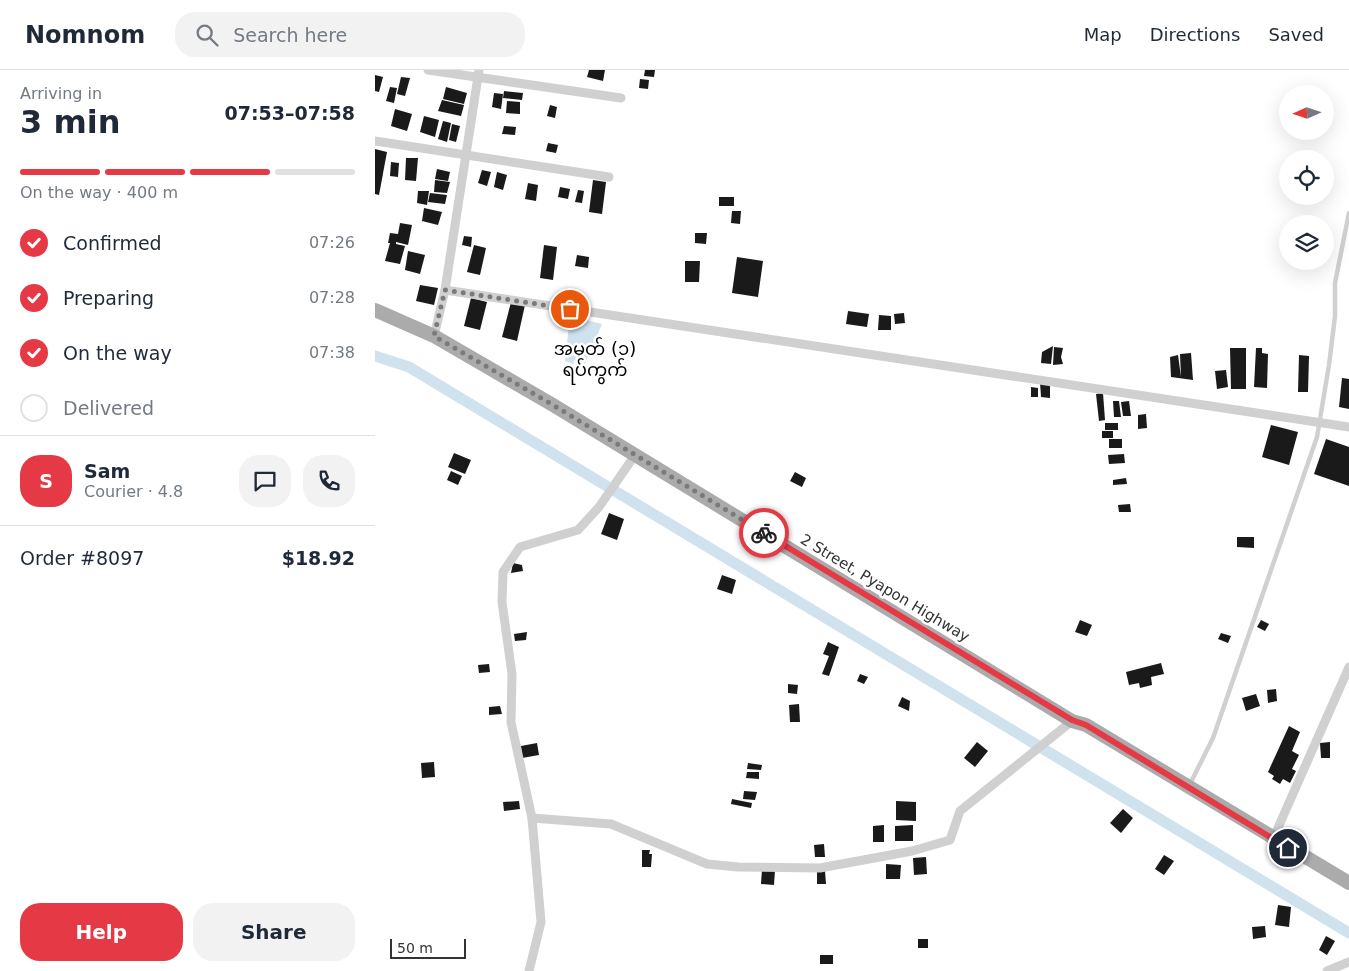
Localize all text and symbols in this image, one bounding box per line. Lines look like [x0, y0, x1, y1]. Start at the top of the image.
search box [175, 12, 525, 57]
text: Nomnom [25, 21, 145, 49]
icon: search [193, 21, 221, 49]
text: Search here [233, 24, 347, 46]
text: Map [1084, 24, 1122, 45]
text: Directions [1150, 24, 1240, 45]
text: Saved [1268, 24, 1324, 45]
text: Arriving in [20, 84, 102, 103]
north arrow [1279, 85, 1334, 140]
map controls [1279, 85, 1334, 270]
text: 07:53–07:58 [225, 102, 355, 124]
text: 3 min [20, 103, 121, 141]
button: locate [1279, 150, 1334, 205]
text: On the way · 400 m [20, 183, 178, 202]
button: layers [1279, 215, 1334, 270]
icon: check [20, 229, 48, 257]
text: Confirmed [63, 232, 162, 254]
text: 07:26 [309, 233, 355, 252]
icon: check [20, 284, 48, 312]
text: Preparing [63, 287, 154, 309]
text: 07:28 [309, 288, 355, 307]
pin [549, 288, 591, 330]
icon: bag [556, 295, 584, 323]
district label: အမှတ် (၁) ရပ်ကွက် [554, 336, 636, 385]
icon: check [20, 339, 48, 367]
text: On the way [63, 342, 172, 364]
text: 07:38 [309, 343, 355, 362]
text: Delivered [63, 397, 154, 419]
button: chat [239, 455, 291, 507]
button: phone [303, 455, 355, 507]
text: Sam [84, 460, 130, 482]
text: S [39, 470, 53, 492]
text: Courier · 4.8 [84, 482, 183, 501]
courier [739, 508, 789, 558]
icon: bike [750, 519, 778, 547]
street label: 2 Street, Pyapon Highway [797, 530, 973, 646]
text: Order #8097 [20, 547, 144, 569]
text: $18.92 [282, 547, 355, 569]
pin [1267, 827, 1309, 869]
icon: home [1274, 834, 1302, 862]
button: Help [20, 903, 183, 961]
button: Share [193, 903, 355, 961]
scale bar [390, 936, 466, 959]
text: 50 m [397, 940, 433, 956]

